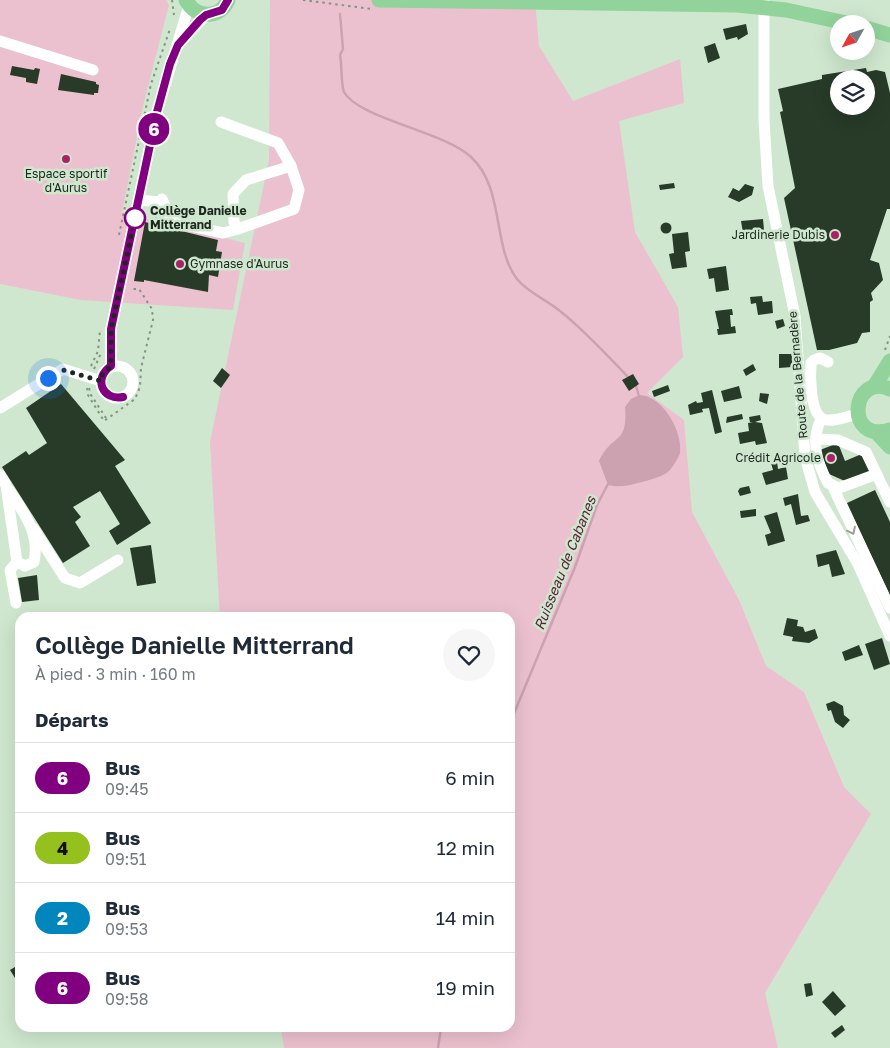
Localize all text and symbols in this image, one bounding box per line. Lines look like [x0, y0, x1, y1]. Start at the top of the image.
north arrow [830, 15, 875, 60]
map controls [830, 15, 875, 115]
button: layers [830, 70, 875, 115]
line badge: 6 [138, 113, 170, 145]
text: 6 [148, 118, 160, 140]
marker: Espace sportif d'Aurus [60, 153, 72, 165]
place label: Espace sportif d'Aurus [25, 166, 108, 195]
place label: Collège Danielle Mitterrand [150, 203, 246, 232]
marker: Collège Danielle Mitterrand [124, 207, 146, 229]
place label: Jardinerie Dubis [732, 227, 825, 242]
marker: Jardinerie Dubis [829, 229, 841, 241]
place label: Gymnase d'Aurus [190, 256, 289, 271]
marker: Gymnase d'Aurus [174, 258, 186, 270]
street label: Route de la Bernadère [784, 311, 811, 439]
your location [36, 366, 61, 391]
place label: Crédit Agricole [735, 450, 821, 465]
marker: Crédit Agricole [825, 452, 837, 464]
water label: Ruisseau de Cabanes [530, 493, 599, 632]
one-way arrow [846, 526, 857, 535]
button: heart [443, 629, 495, 681]
text: Collège Danielle Mitterrand [35, 630, 354, 659]
text: À pied · 3 min · 160 m [35, 664, 196, 684]
text: Départs [35, 708, 109, 731]
text: Bus [105, 756, 140, 779]
text: 6 min [445, 766, 495, 789]
text: 6 [57, 767, 68, 789]
text: 09:45 [105, 779, 148, 799]
text: Bus [105, 826, 140, 849]
text: 12 min [436, 836, 495, 859]
text: 4 [57, 837, 68, 859]
text: 09:51 [105, 849, 146, 869]
text: Bus [105, 896, 140, 919]
text: 14 min [436, 906, 495, 929]
text: 2 [57, 907, 68, 929]
text: 09:53 [105, 919, 148, 939]
text: Bus [105, 966, 140, 989]
text: 19 min [436, 976, 495, 999]
text: 6 [57, 977, 68, 999]
text: 09:58 [105, 989, 148, 1009]

